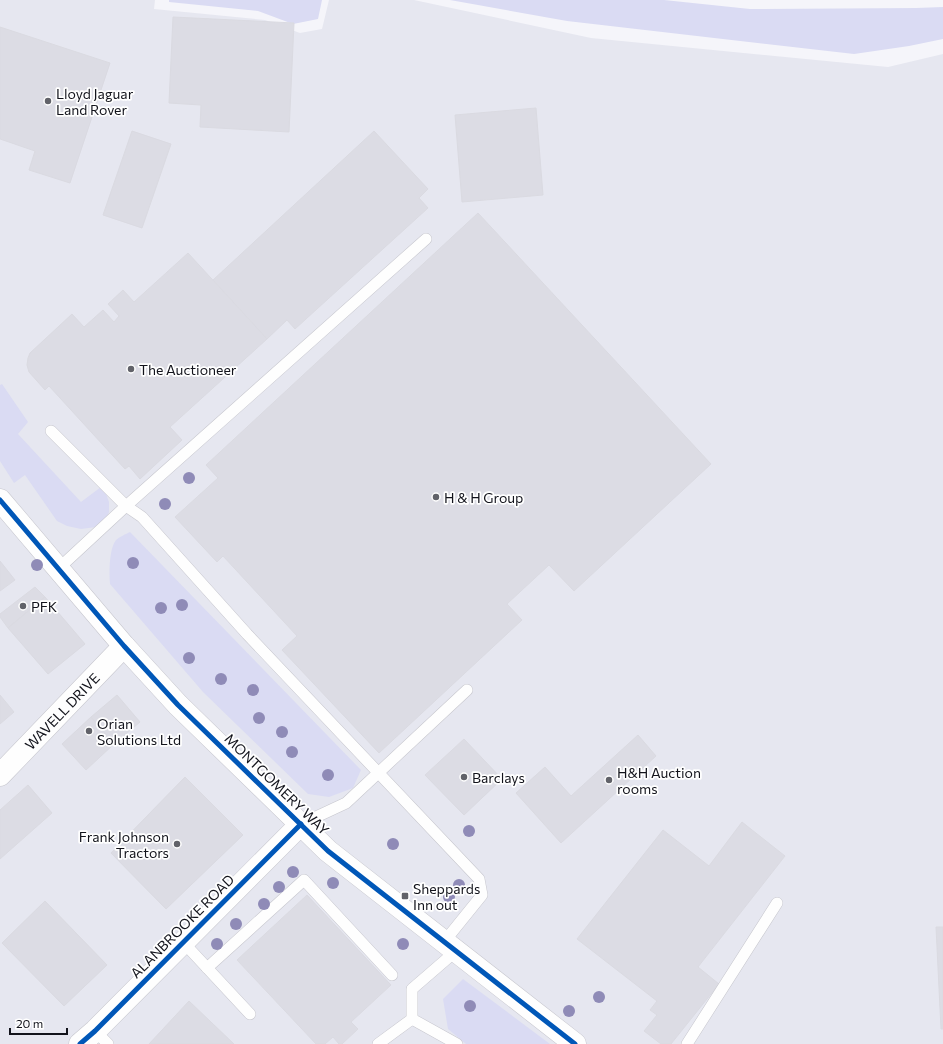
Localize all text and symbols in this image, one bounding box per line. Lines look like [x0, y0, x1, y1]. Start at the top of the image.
place label: Lloyd Jaguar Land Rover [56, 85, 134, 118]
marker: Lloyd Jaguar Land Rover [43, 96, 53, 106]
place label: The Auctioneer [139, 361, 237, 378]
marker: The Auctioneer [126, 364, 136, 374]
place label: H & H Group [444, 489, 523, 506]
marker: H & H Group [431, 492, 441, 502]
place label: PFK [31, 598, 57, 615]
marker: PFK [18, 601, 28, 611]
street label: WAVELL DRIVE [21, 669, 103, 753]
place label: Orian Solutions Ltd [97, 715, 181, 748]
marker: Orian Solutions Ltd [84, 726, 94, 736]
street label: MONTGOMERY WAY [221, 730, 333, 838]
place label: H&H Auction rooms [617, 764, 701, 797]
place label: Barclays [472, 769, 525, 786]
marker: Barclays [459, 772, 469, 782]
marker: H&H Auction rooms [604, 775, 614, 785]
place label: Frank Johnson Tractors [79, 828, 169, 861]
marker: Frank Johnson Tractors [172, 839, 182, 849]
street label: ALANBROOKE ROAD [127, 871, 237, 981]
place label: Sheppards Inn out [413, 880, 480, 913]
marker: Sheppards Inn out [400, 891, 410, 901]
scale bar [10, 1010, 67, 1036]
text: 20 m [16, 1016, 43, 1030]

